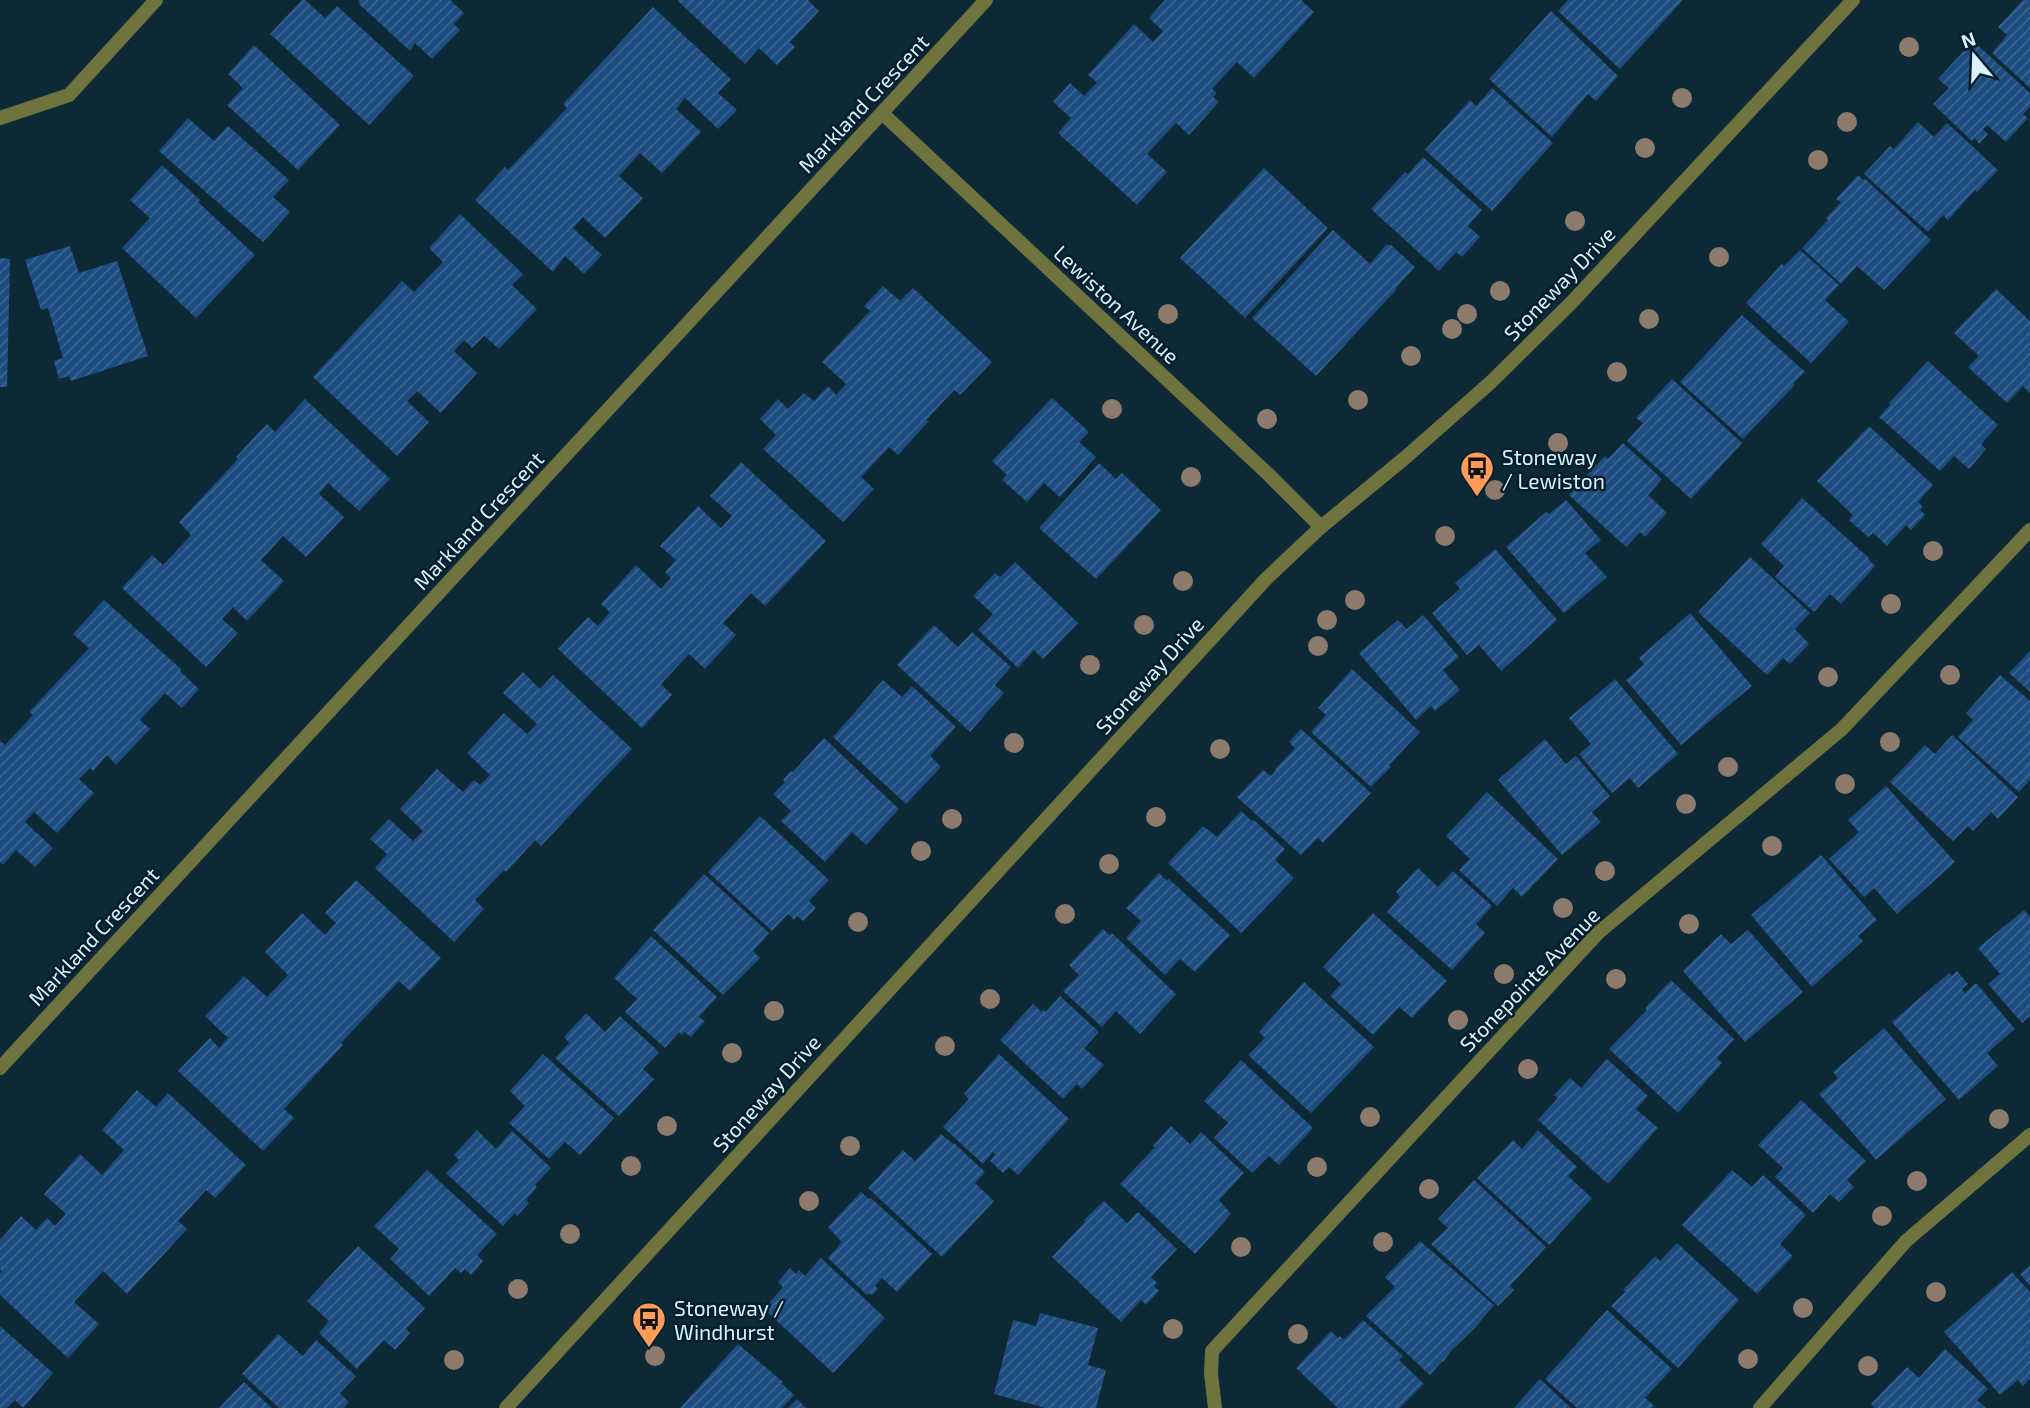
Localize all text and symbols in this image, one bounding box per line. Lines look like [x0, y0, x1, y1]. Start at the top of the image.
north arrow [1939, 21, 2009, 91]
text: N [1958, 26, 1979, 53]
street label: Markland Crescent [793, 29, 933, 177]
street label: Stoneway Drive [1498, 221, 1620, 345]
street label: Lewiston Avenue [1049, 240, 1185, 368]
place label: Stoneway / Lewiston [1502, 444, 1605, 493]
street label: Markland Crescent [408, 446, 548, 594]
bus stop icon: Stoneway / Lewiston [1458, 449, 1496, 498]
street label: Stoneway Drive [1090, 611, 1208, 739]
street label: Markland Crescent [23, 862, 163, 1010]
street label: Stonepointe Avenue [1454, 902, 1604, 1056]
street label: Stoneway Drive [707, 1029, 825, 1157]
place label: Stoneway / Windhurst [674, 1295, 784, 1344]
bus stop icon: Stoneway / Windhurst [630, 1300, 668, 1349]

